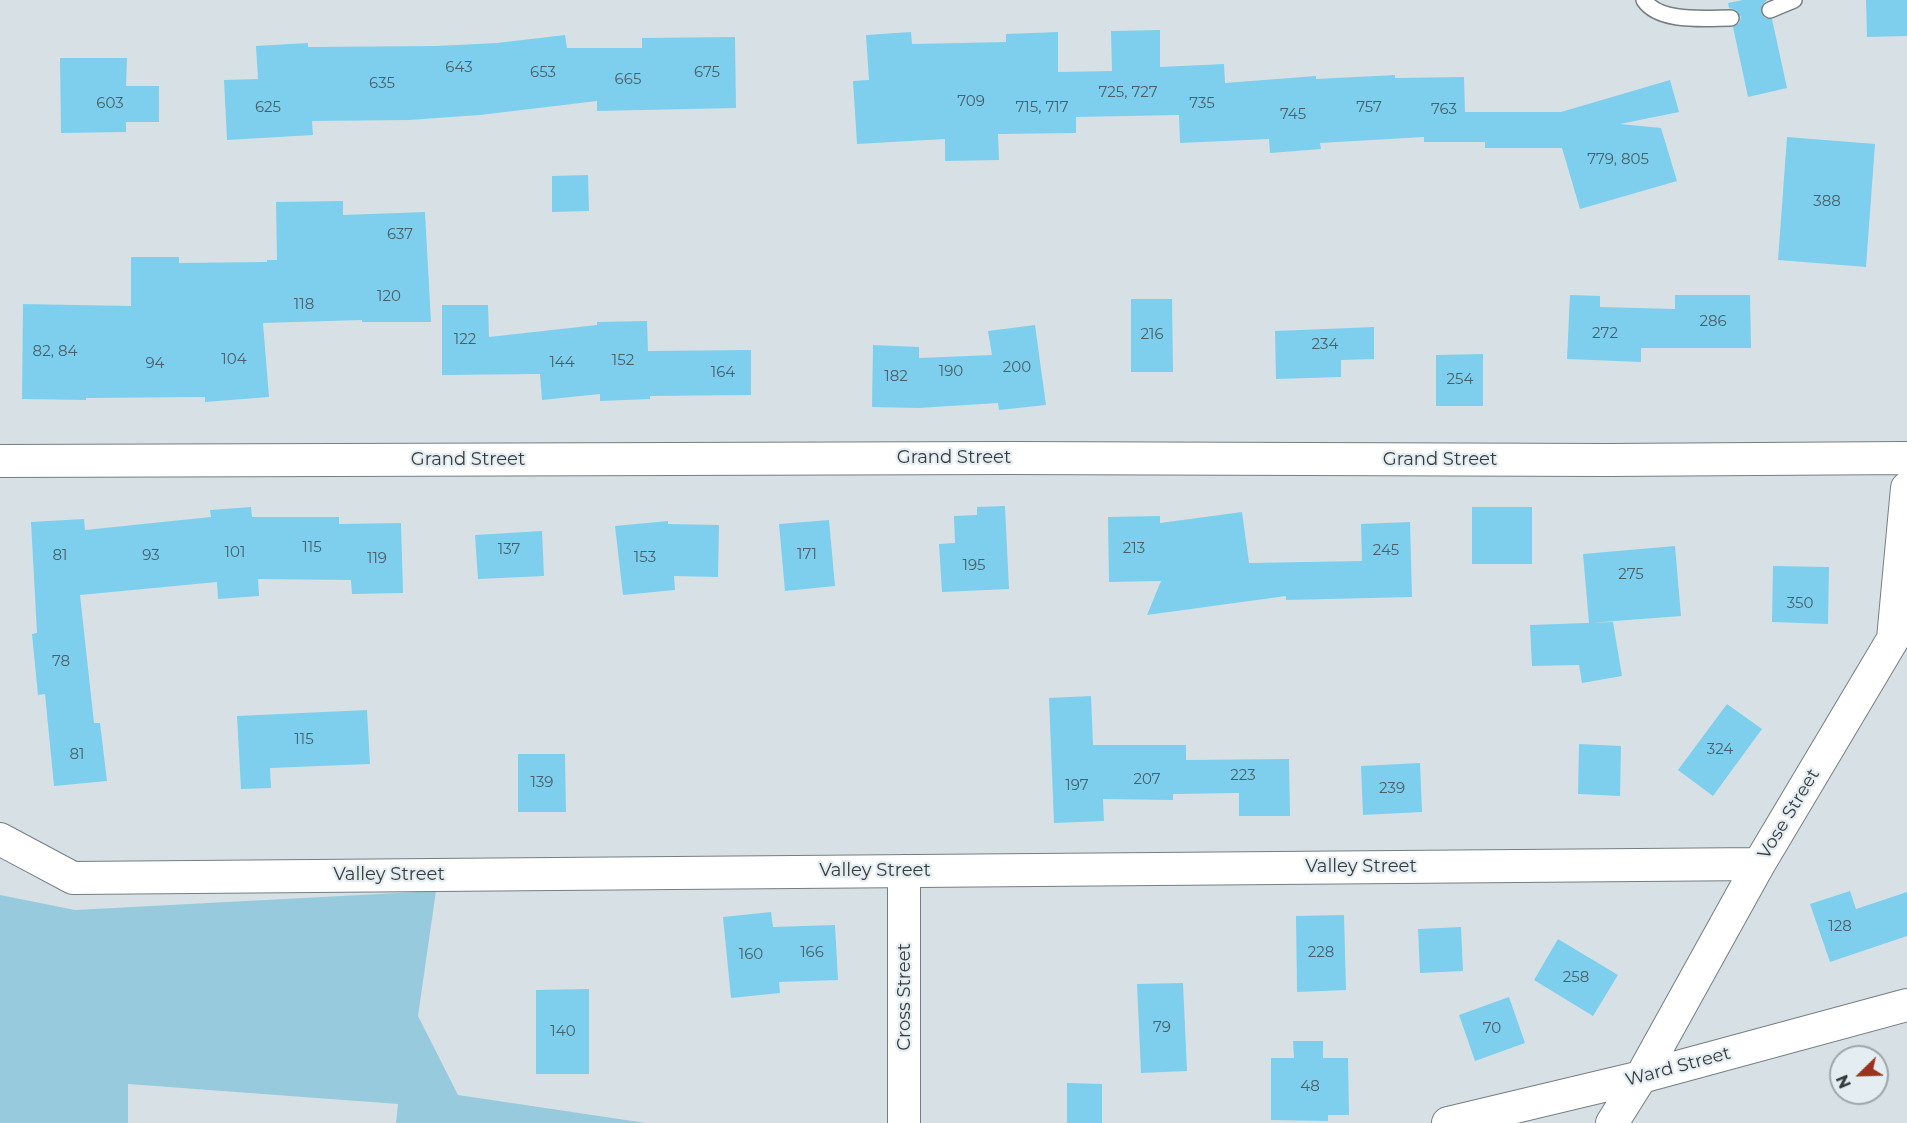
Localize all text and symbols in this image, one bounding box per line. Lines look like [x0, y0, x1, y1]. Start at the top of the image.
house number: 643 [445, 59, 473, 77]
house number: 653 [530, 64, 556, 82]
house number: 675 [694, 64, 720, 82]
house number: 665 [615, 71, 641, 89]
house number: 635 [369, 75, 395, 93]
house number: 725, 727 [1098, 84, 1158, 102]
house number: 709 [957, 93, 985, 111]
house number: 603 [96, 95, 124, 113]
house number: 735 [1189, 95, 1215, 113]
house number: 625 [255, 99, 281, 117]
house number: 715, 717 [1015, 99, 1069, 117]
house number: 757 [1356, 99, 1382, 117]
house number: 763 [1431, 101, 1457, 119]
house number: 745 [1280, 106, 1306, 124]
house number: 779, 805 [1587, 151, 1649, 169]
house number: 388 [1813, 193, 1841, 211]
house number: 637 [387, 226, 413, 244]
house number: 120 [377, 288, 401, 306]
house number: 118 [294, 296, 314, 314]
house number: 286 [1699, 313, 1727, 331]
house number: 272 [1592, 325, 1618, 343]
house number: 216 [1140, 326, 1164, 344]
house number: 122 [454, 331, 476, 349]
house number: 234 [1312, 336, 1338, 354]
house number: 82, 84 [33, 343, 77, 361]
house number: 104 [221, 351, 247, 369]
house number: 152 [612, 352, 634, 370]
house number: 144 [549, 354, 575, 372]
house number: 94 [145, 355, 165, 373]
house number: 200 [1003, 359, 1031, 377]
house number: 190 [939, 363, 963, 381]
house number: 164 [711, 364, 735, 382]
house number: 182 [884, 368, 908, 386]
house number: 254 [1447, 371, 1473, 389]
street label: Grand Street [897, 447, 1011, 469]
street label: Grand Street [411, 449, 525, 471]
street label: Grand Street [1383, 449, 1497, 471]
house number: 115 [302, 539, 322, 557]
house number: 213 [1123, 540, 1145, 558]
house number: 137 [498, 541, 520, 559]
house number: 245 [1373, 542, 1399, 560]
house number: 101 [225, 544, 245, 562]
house number: 171 [797, 546, 817, 564]
house number: 81 [53, 547, 67, 565]
house number: 93 [142, 547, 160, 565]
house number: 153 [634, 549, 656, 567]
house number: 119 [367, 550, 387, 568]
house number: 195 [962, 557, 986, 575]
house number: 275 [1618, 566, 1644, 584]
house number: 350 [1787, 595, 1813, 613]
house number: 78 [52, 653, 70, 671]
house number: 115 [294, 731, 314, 749]
house number: 324 [1707, 741, 1733, 759]
house number: 81 [70, 746, 84, 764]
street label: Vose Street [1754, 765, 1824, 863]
house number: 223 [1230, 767, 1256, 785]
house number: 207 [1133, 771, 1161, 789]
house number: 139 [530, 774, 554, 792]
house number: 197 [1065, 777, 1089, 795]
house number: 239 [1379, 780, 1405, 798]
street label: Valley Street [1305, 856, 1417, 878]
street label: Valley Street [819, 860, 931, 882]
street label: Valley Street [333, 864, 445, 886]
house number: 128 [1828, 918, 1852, 936]
street label: Cross Street [894, 943, 916, 1051]
house number: 166 [800, 944, 824, 962]
house number: 228 [1308, 944, 1334, 962]
house number: 160 [739, 946, 763, 964]
house number: 258 [1563, 969, 1589, 987]
house number: 79 [1153, 1019, 1171, 1037]
house number: 70 [1483, 1020, 1501, 1038]
house number: 140 [550, 1023, 576, 1041]
street label: Ward Street [1623, 1043, 1733, 1091]
north arrow [1829, 1045, 1889, 1105]
text: N [1833, 1072, 1855, 1091]
house number: 48 [1300, 1078, 1320, 1096]

